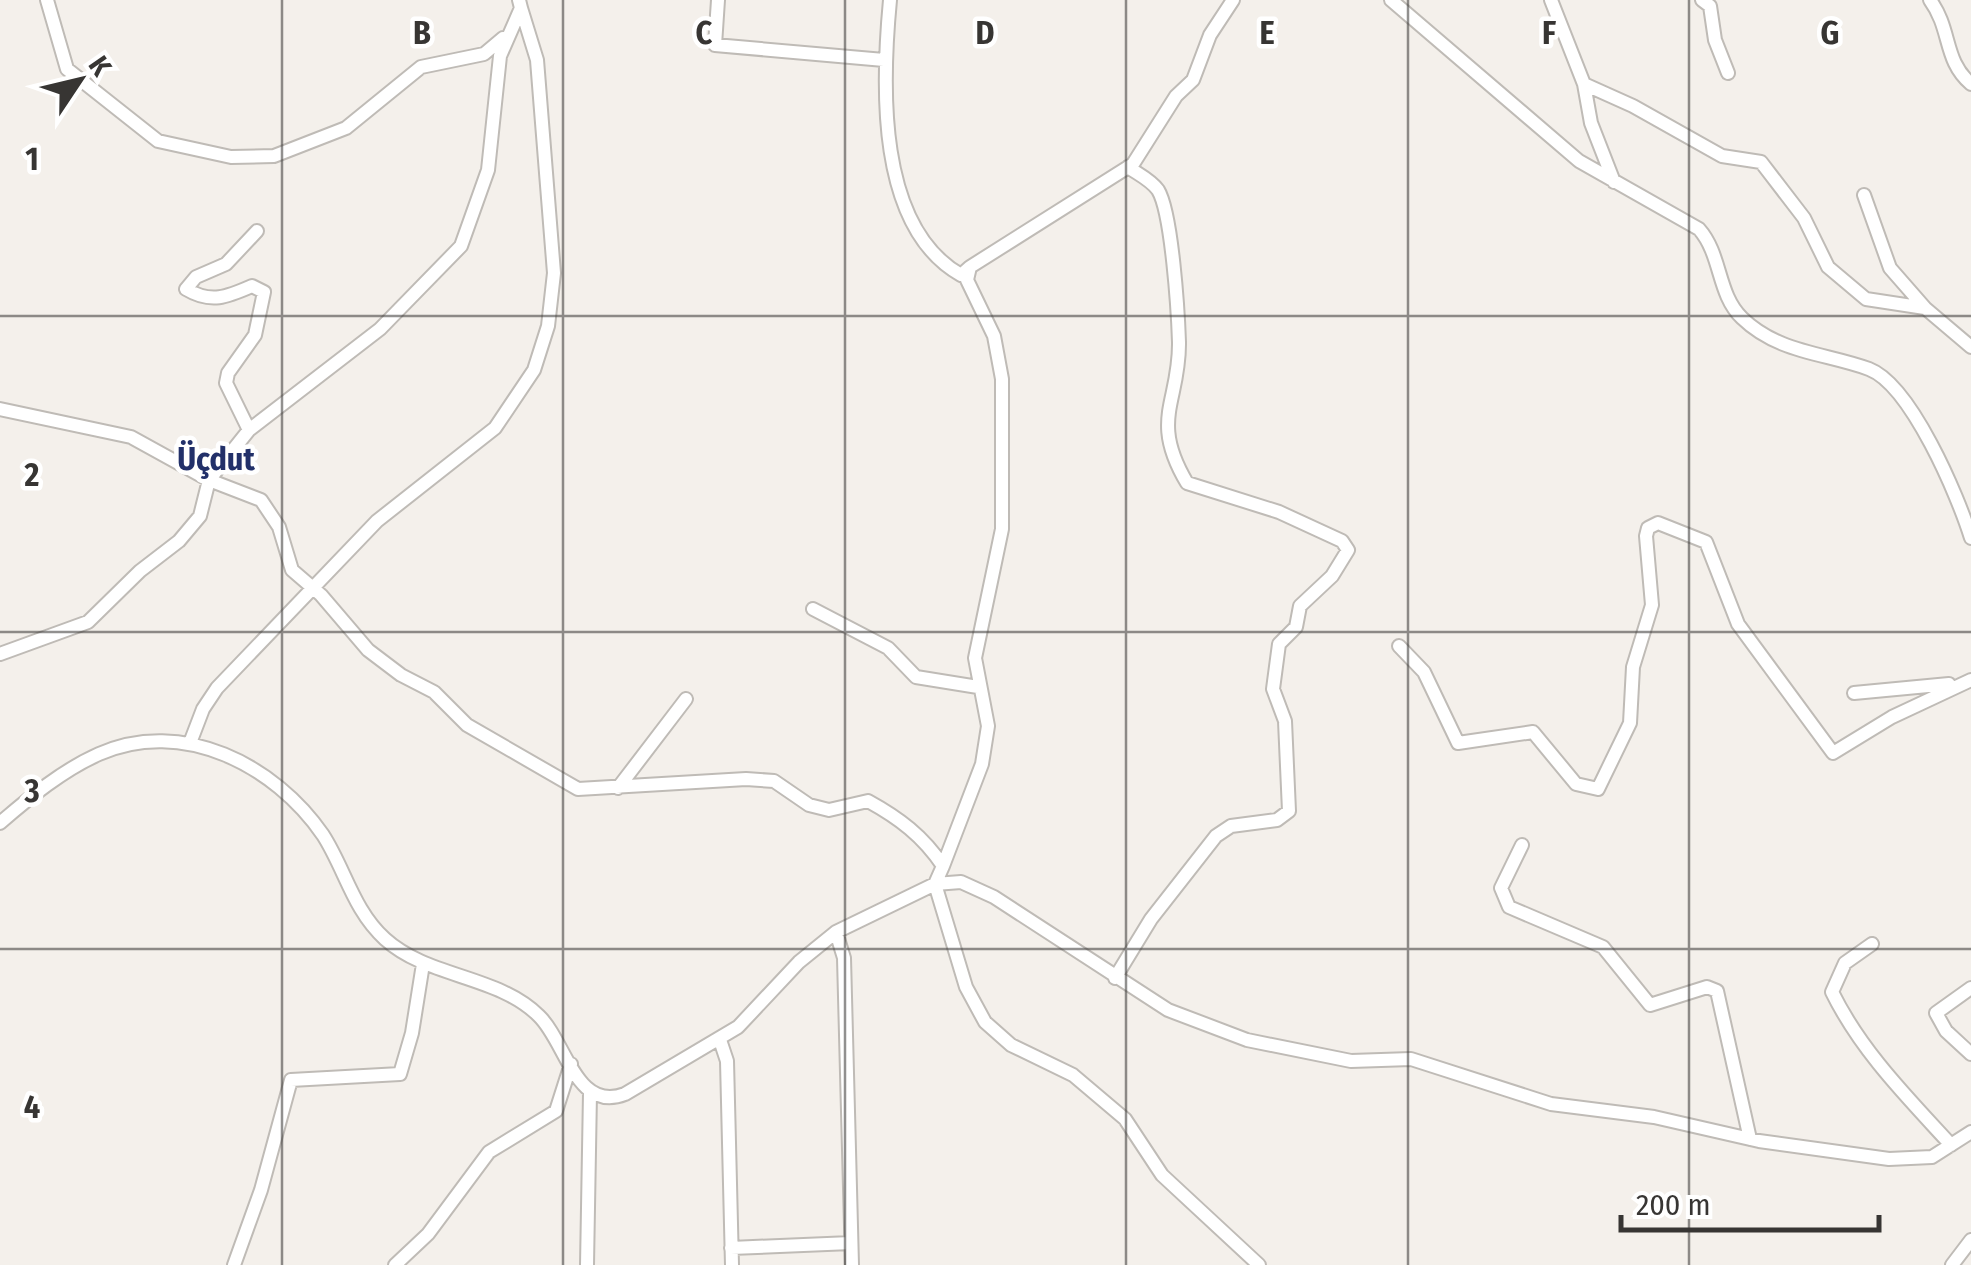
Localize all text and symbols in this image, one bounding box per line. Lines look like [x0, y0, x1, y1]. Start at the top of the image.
text: B [413, 14, 431, 52]
text: C [696, 14, 713, 52]
text: D [975, 14, 995, 52]
text: E [1259, 14, 1275, 52]
text: F [1542, 14, 1556, 52]
text: G [1821, 14, 1839, 52]
north arrow [30, 30, 130, 130]
text: K [82, 50, 119, 83]
text: 1 [25, 140, 39, 178]
district label: Üçdut [177, 439, 255, 479]
text: 2 [24, 456, 40, 494]
text: 3 [23, 772, 40, 810]
text: 4 [24, 1088, 40, 1126]
scale bar [1621, 1170, 1878, 1232]
text: 200 m [1636, 1187, 1711, 1223]

